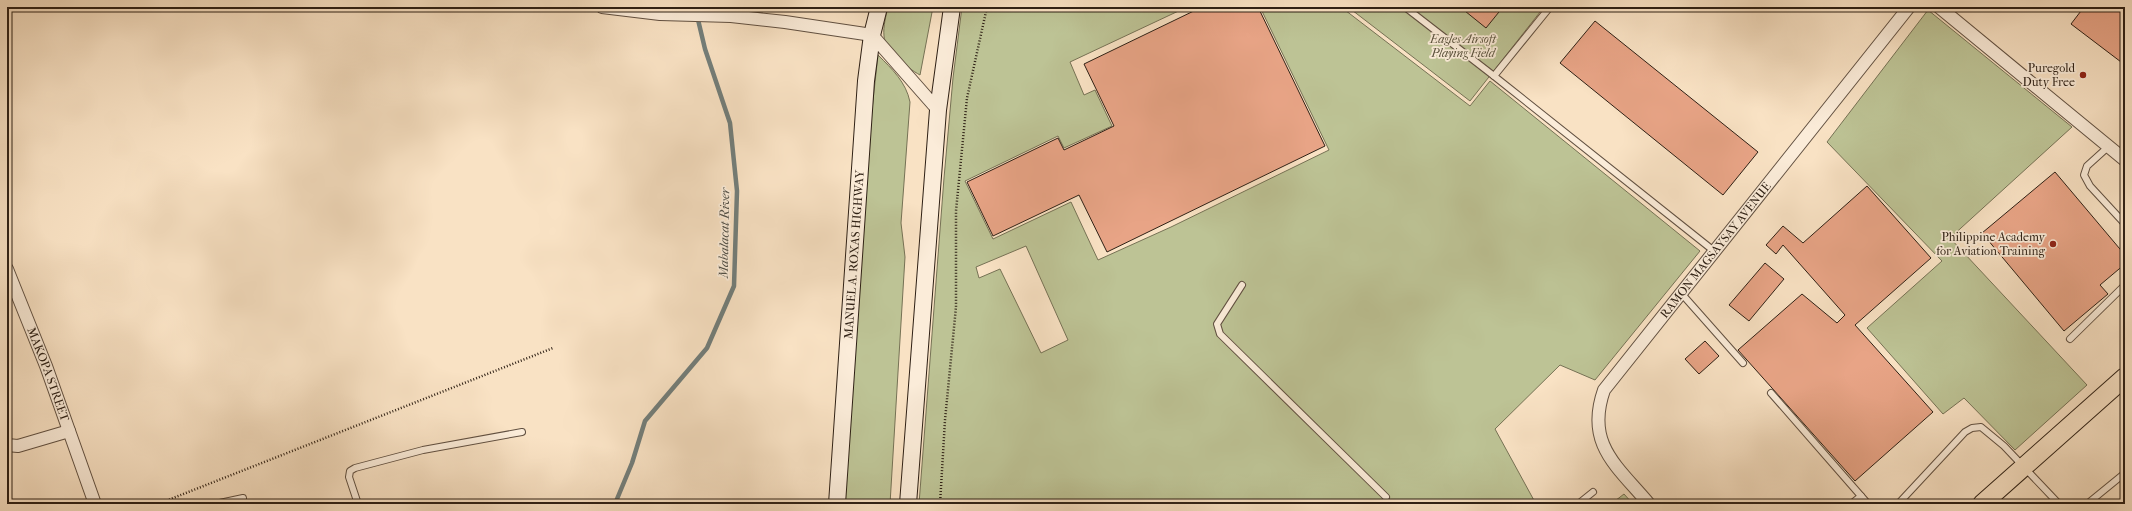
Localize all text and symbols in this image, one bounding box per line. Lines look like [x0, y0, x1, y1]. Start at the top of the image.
park label: Eagles Airsoft Playing Field [1429, 32, 1497, 60]
place label: Puregold Duty Free [2023, 61, 2075, 89]
marker: Puregold Duty Free [2078, 70, 2088, 80]
street label: MANUEL A. ROXAS HIGHWAY [841, 169, 867, 340]
street label: RAMON MAGSAYSAY AVENUE [1657, 180, 1774, 321]
water label: Mabalacat River [716, 186, 732, 279]
place label: Philippine Academy for Aviation Training [1936, 230, 2046, 258]
marker: Philippine Academy for Aviation Training [2048, 239, 2058, 249]
street label: MAKOPA STREET [24, 325, 72, 424]

